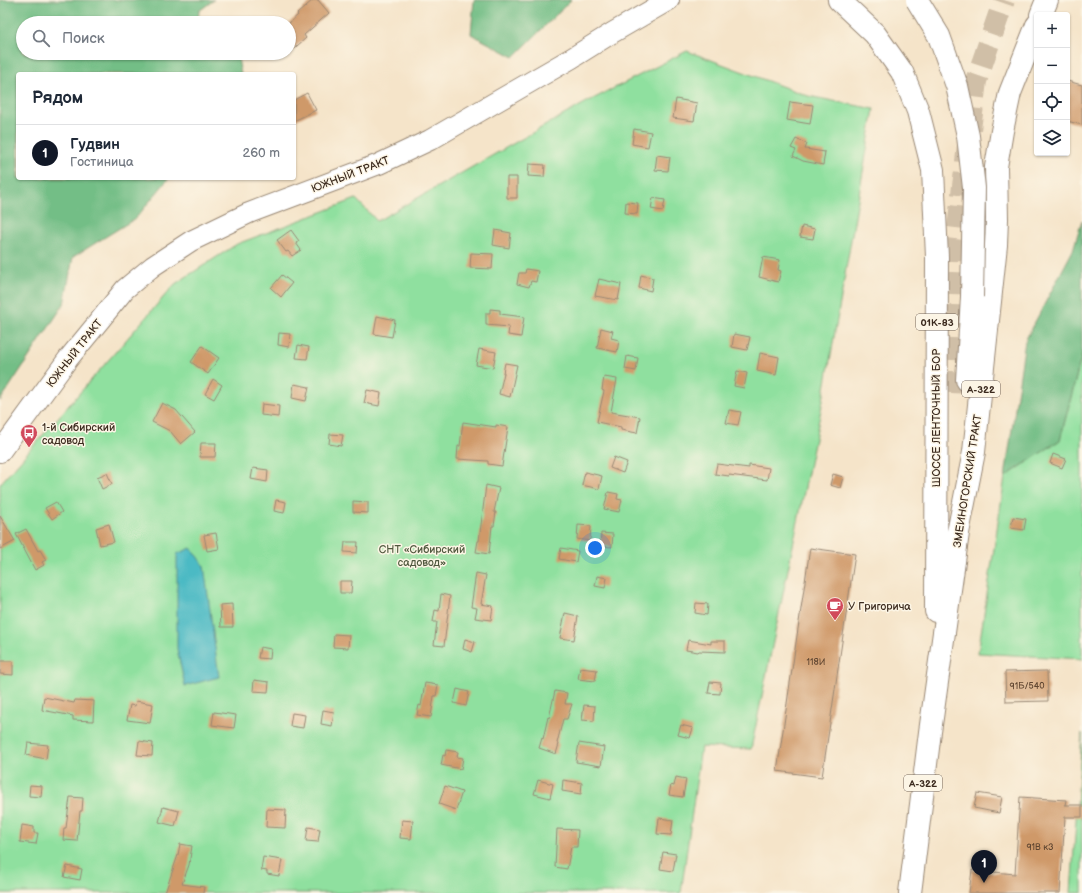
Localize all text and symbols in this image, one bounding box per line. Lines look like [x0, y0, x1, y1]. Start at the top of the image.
map controls [1034, 12, 1070, 156]
button: + [1034, 12, 1070, 48]
search box [16, 16, 296, 60]
icon: search [30, 27, 52, 49]
text: Поиск [62, 29, 105, 48]
button: − [1034, 48, 1070, 84]
button: locate [1034, 84, 1070, 120]
text: Рядом [32, 88, 83, 108]
button: layers [1034, 120, 1070, 156]
text: Гудвин [70, 135, 120, 154]
text: 1 [42, 145, 48, 161]
text: 260 m [242, 145, 280, 161]
street label: ЮЖНЫЙ ТРАКТ [309, 153, 392, 195]
text: Гостиница [70, 154, 134, 170]
road number: 01К-83 [916, 314, 958, 330]
street label: ЮЖНЫЙ ТРАКТ [44, 316, 105, 390]
street label: ШОССЕ ЛЕНТОЧНЫЙ БОР [930, 349, 943, 487]
road number: А-322 [962, 381, 1000, 397]
street label: ЗМЕИНОГОРСКИЙ ТРАКТ [951, 413, 985, 549]
place label: 1-й Сибирский садовод [42, 421, 115, 447]
bus stop icon: 1-й Сибирский садовод [19, 423, 39, 448]
your location [585, 538, 605, 558]
park label: СНТ «Сибирский садовод» [379, 543, 465, 569]
cafe icon: У Григорича [825, 596, 845, 621]
place label: У Григорича [848, 600, 911, 613]
house number: 118И [807, 657, 825, 668]
house number: 91Б/540 [1010, 681, 1044, 692]
road number: А-322 [904, 775, 942, 791]
house number: 91В к3 [1026, 842, 1054, 853]
pin: 1 [971, 850, 997, 883]

